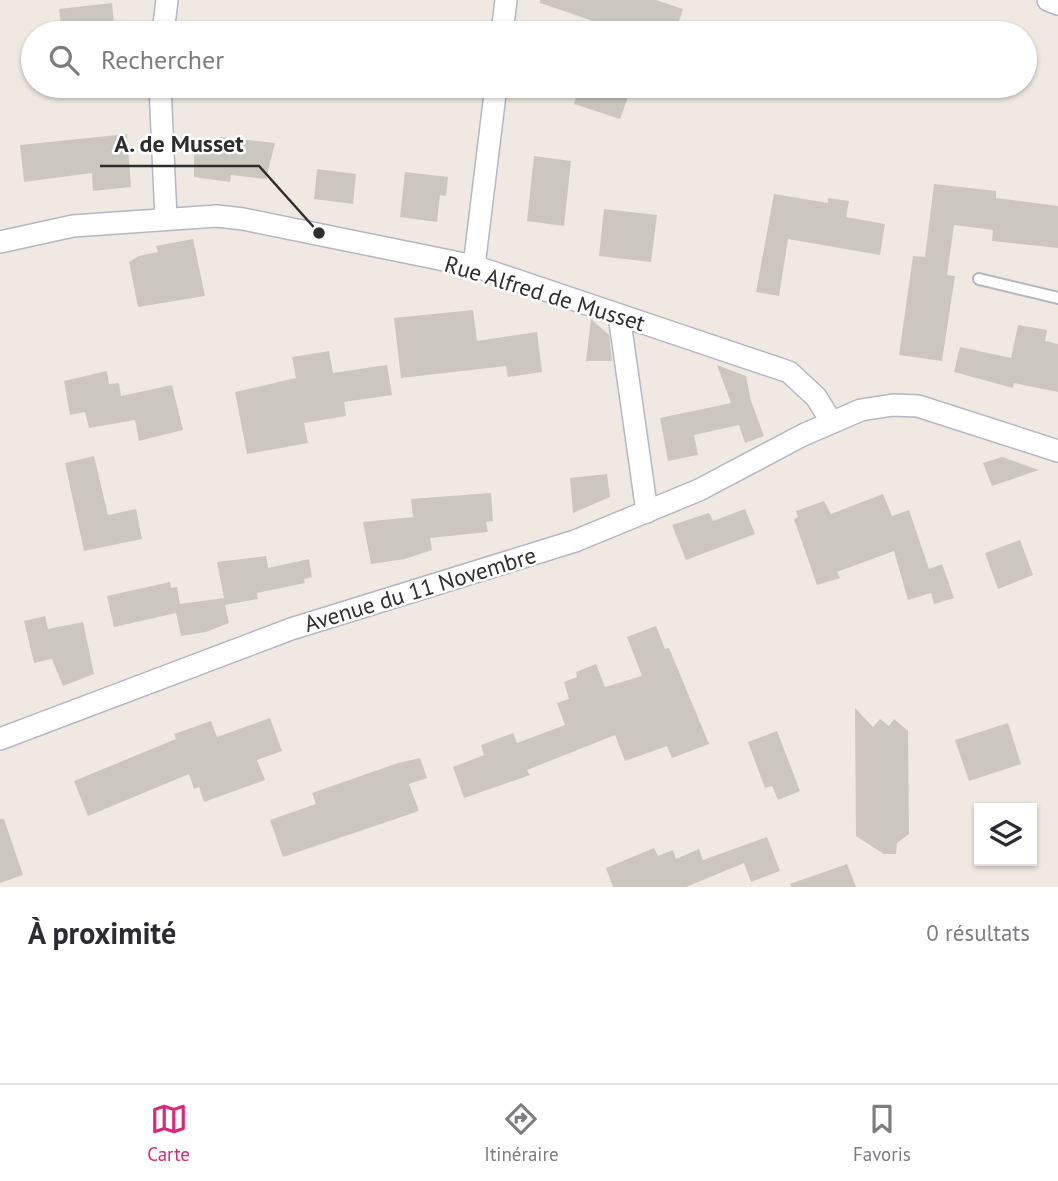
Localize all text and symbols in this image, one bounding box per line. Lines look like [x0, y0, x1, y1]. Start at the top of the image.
search box [21, 21, 1037, 98]
icon: search [45, 41, 83, 79]
text: Rechercher [101, 43, 224, 76]
callout: A. de Musset [100, 121, 259, 166]
text: A. de Musset [114, 128, 244, 159]
street label: Rue Alfred de Musset [441, 249, 649, 337]
street label: Avenue du 11 Novembre [301, 540, 539, 638]
map controls [974, 803, 1037, 866]
button: layers [974, 803, 1037, 866]
text: À proximité [28, 913, 176, 952]
text: 0 résultats [926, 918, 1030, 947]
tab: Carte [147, 1100, 190, 1166]
tab: Itinéraire [484, 1100, 559, 1166]
tab: Favoris [853, 1100, 911, 1166]

